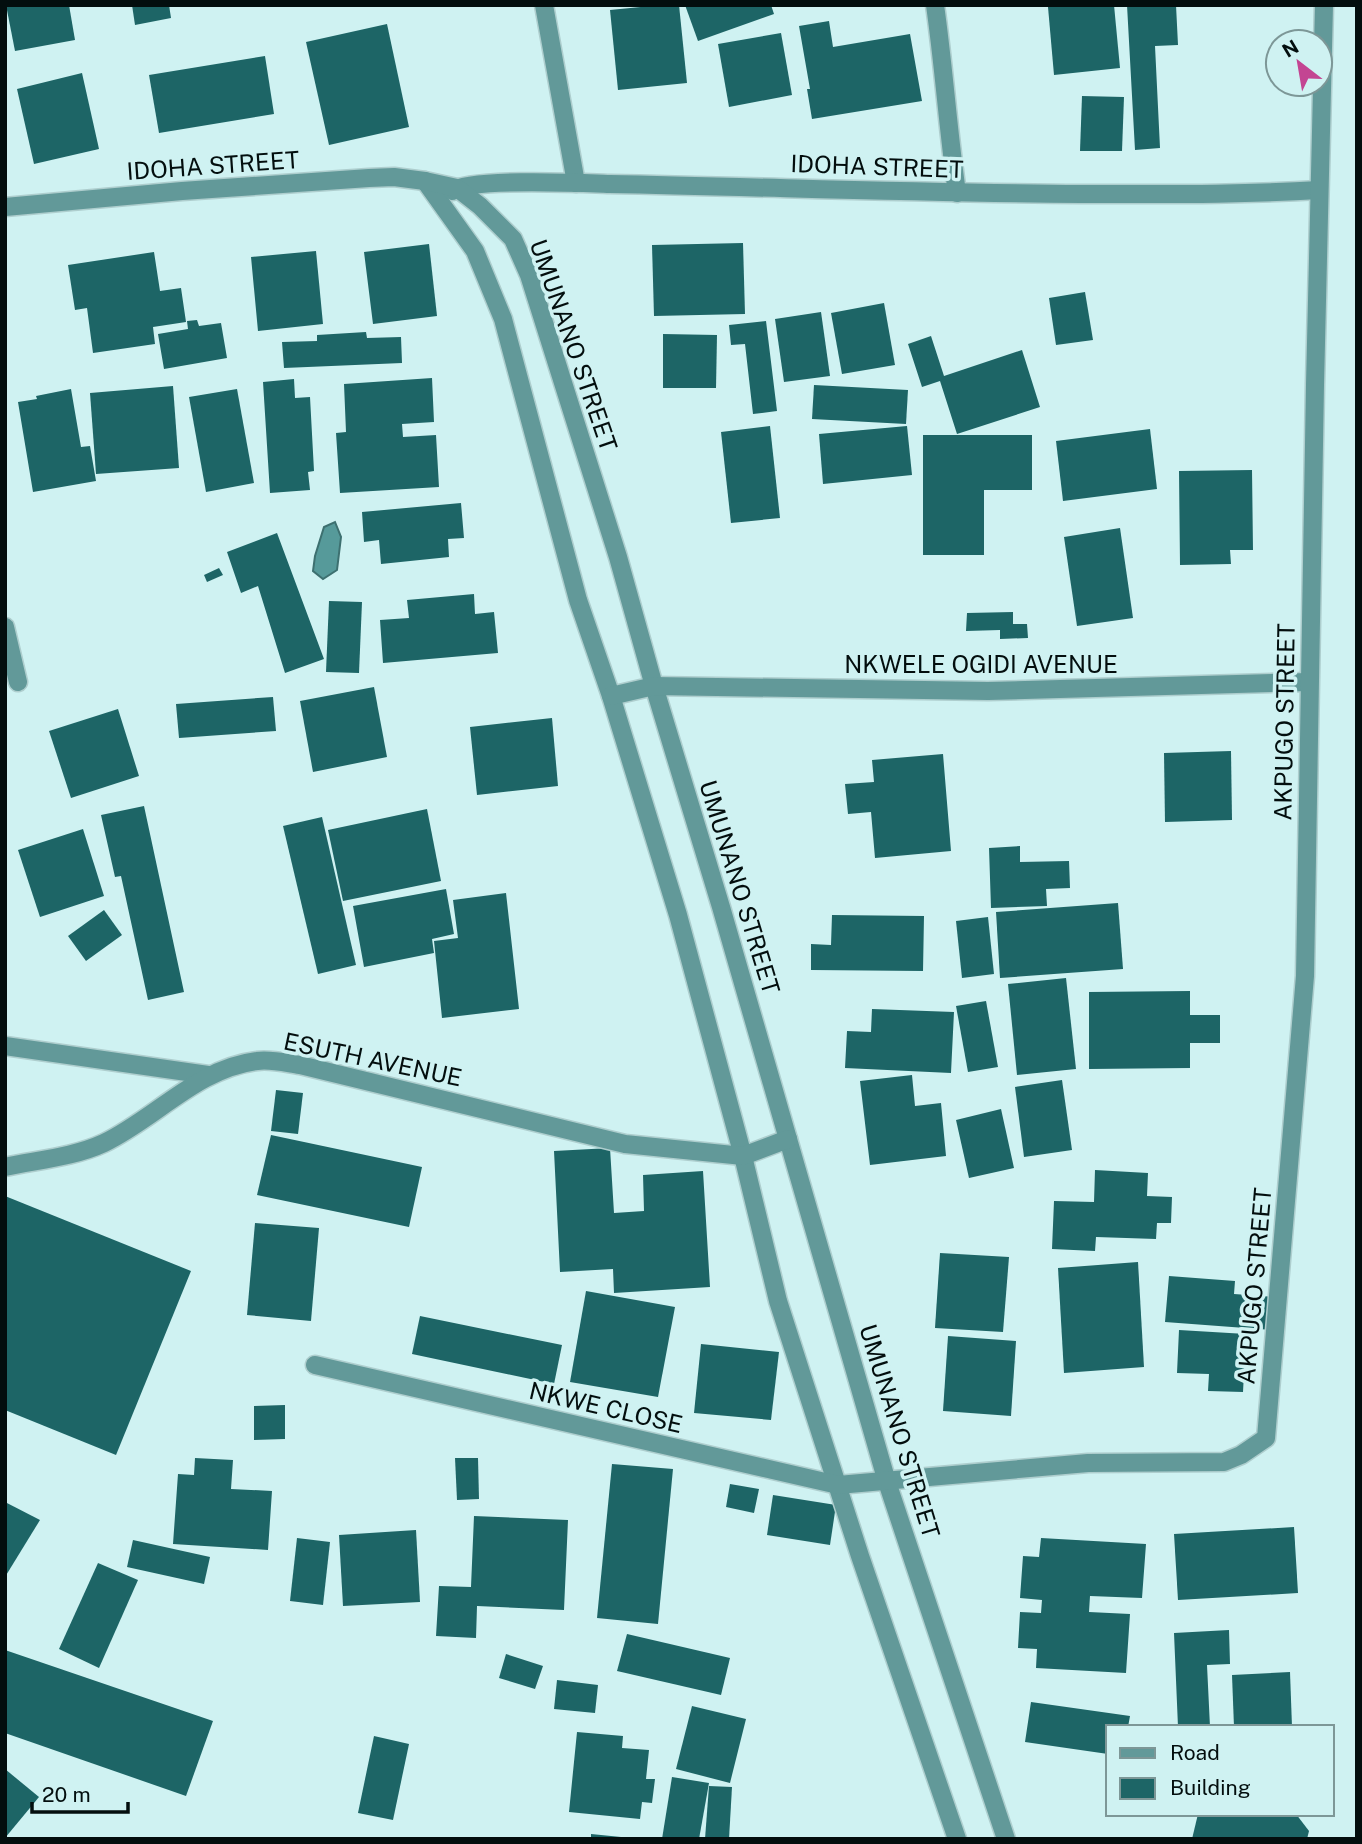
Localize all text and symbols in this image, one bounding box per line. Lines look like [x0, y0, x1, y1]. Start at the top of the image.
north arrow [1264, 28, 1334, 98]
text: N [1278, 35, 1302, 62]
street label: IDOHA STREET [126, 145, 300, 185]
street label: IDOHA STREET [790, 149, 964, 183]
street label: UMUNANO STREET [525, 235, 623, 455]
street label: AKPUGO STREET [1268, 623, 1300, 821]
street label: NKWELE OGIDI AVENUE [844, 650, 1118, 678]
street label: UMUNANO STREET [694, 777, 786, 997]
street label: ESUTH AVENUE [281, 1026, 465, 1092]
street label: AKPUGO STREET [1231, 1186, 1277, 1386]
street label: UMUNANO STREET [854, 1321, 946, 1541]
street label: NKWE CLOSE [527, 1376, 685, 1438]
legend [1106, 1725, 1334, 1816]
text: Road [1170, 1740, 1220, 1765]
scale bar [32, 1770, 128, 1814]
text: Building [1170, 1775, 1251, 1800]
text: 20 m [42, 1782, 91, 1807]

